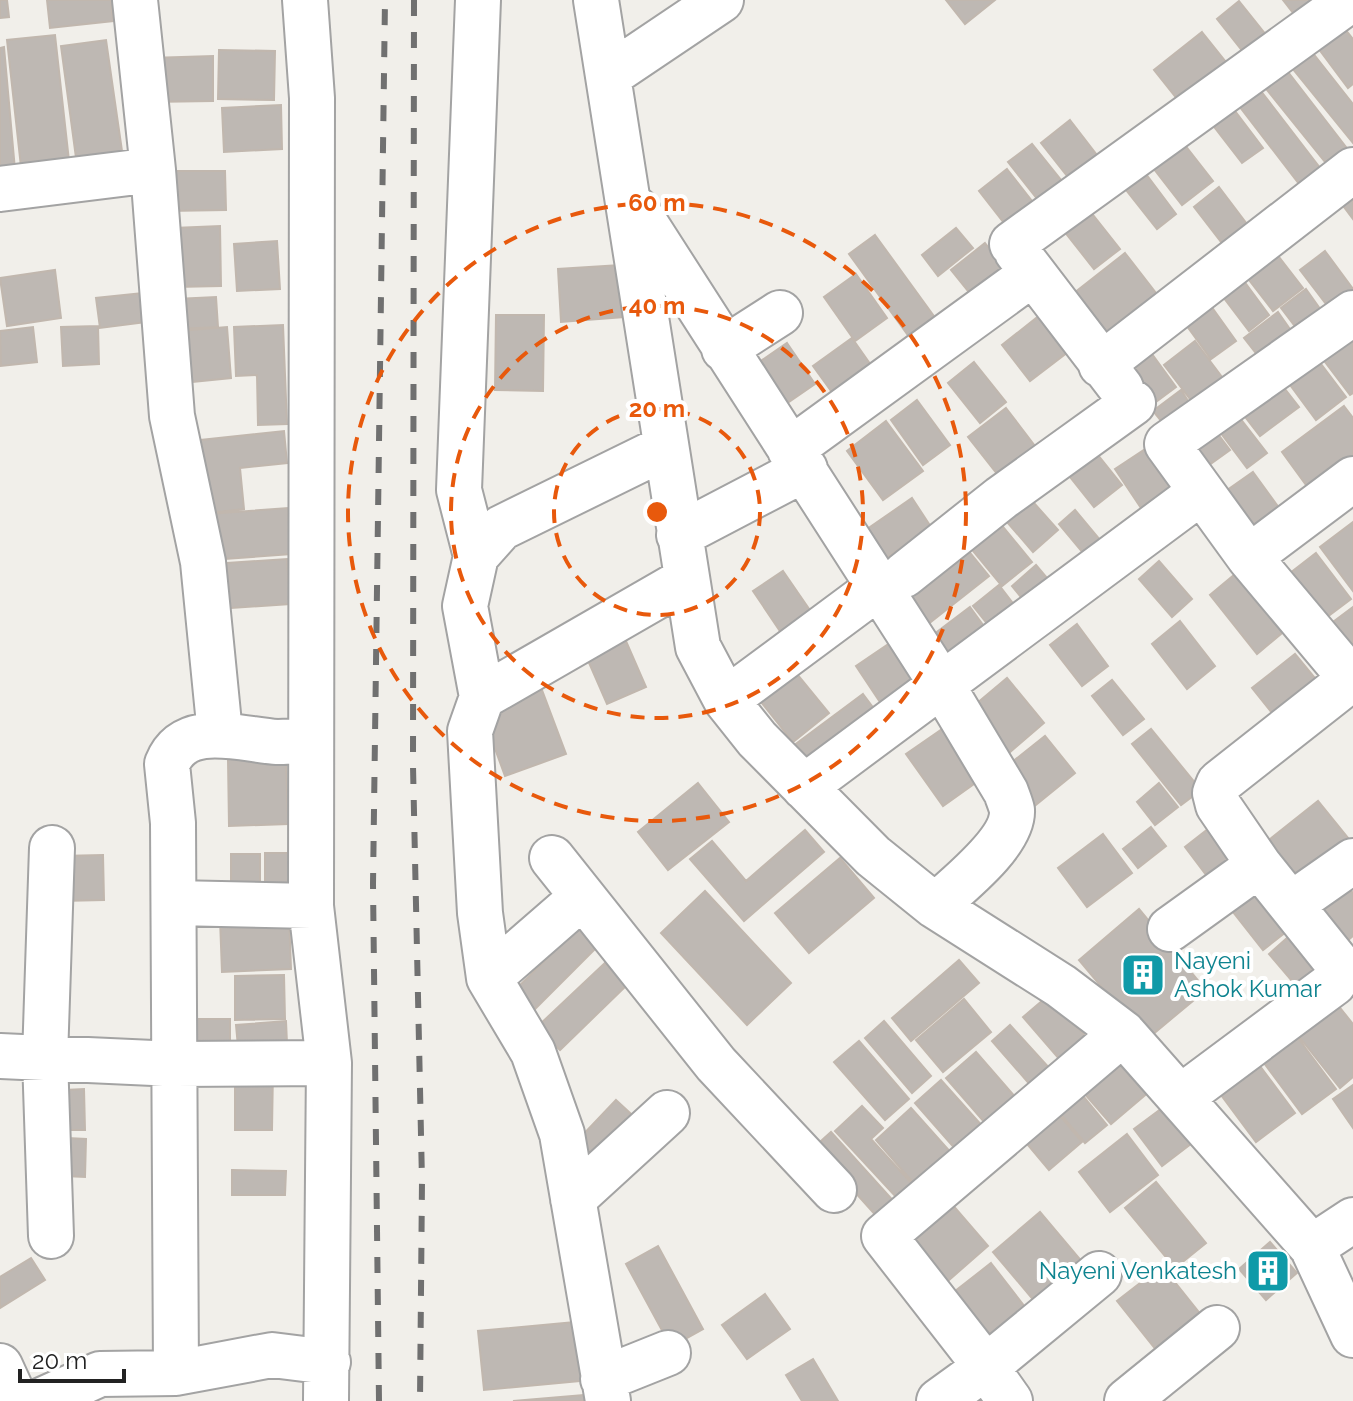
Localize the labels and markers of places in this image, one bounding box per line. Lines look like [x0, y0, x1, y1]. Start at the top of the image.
centre of rings [643, 498, 671, 526]
place label: Nayeni Ashok Kumar [1174, 946, 1322, 1003]
building icon: Nayeni Ashok Kumar [1119, 951, 1167, 999]
building icon: Nayeni Venkatesh [1244, 1247, 1292, 1295]
place label: Nayeni Venkatesh [1039, 1256, 1237, 1285]

